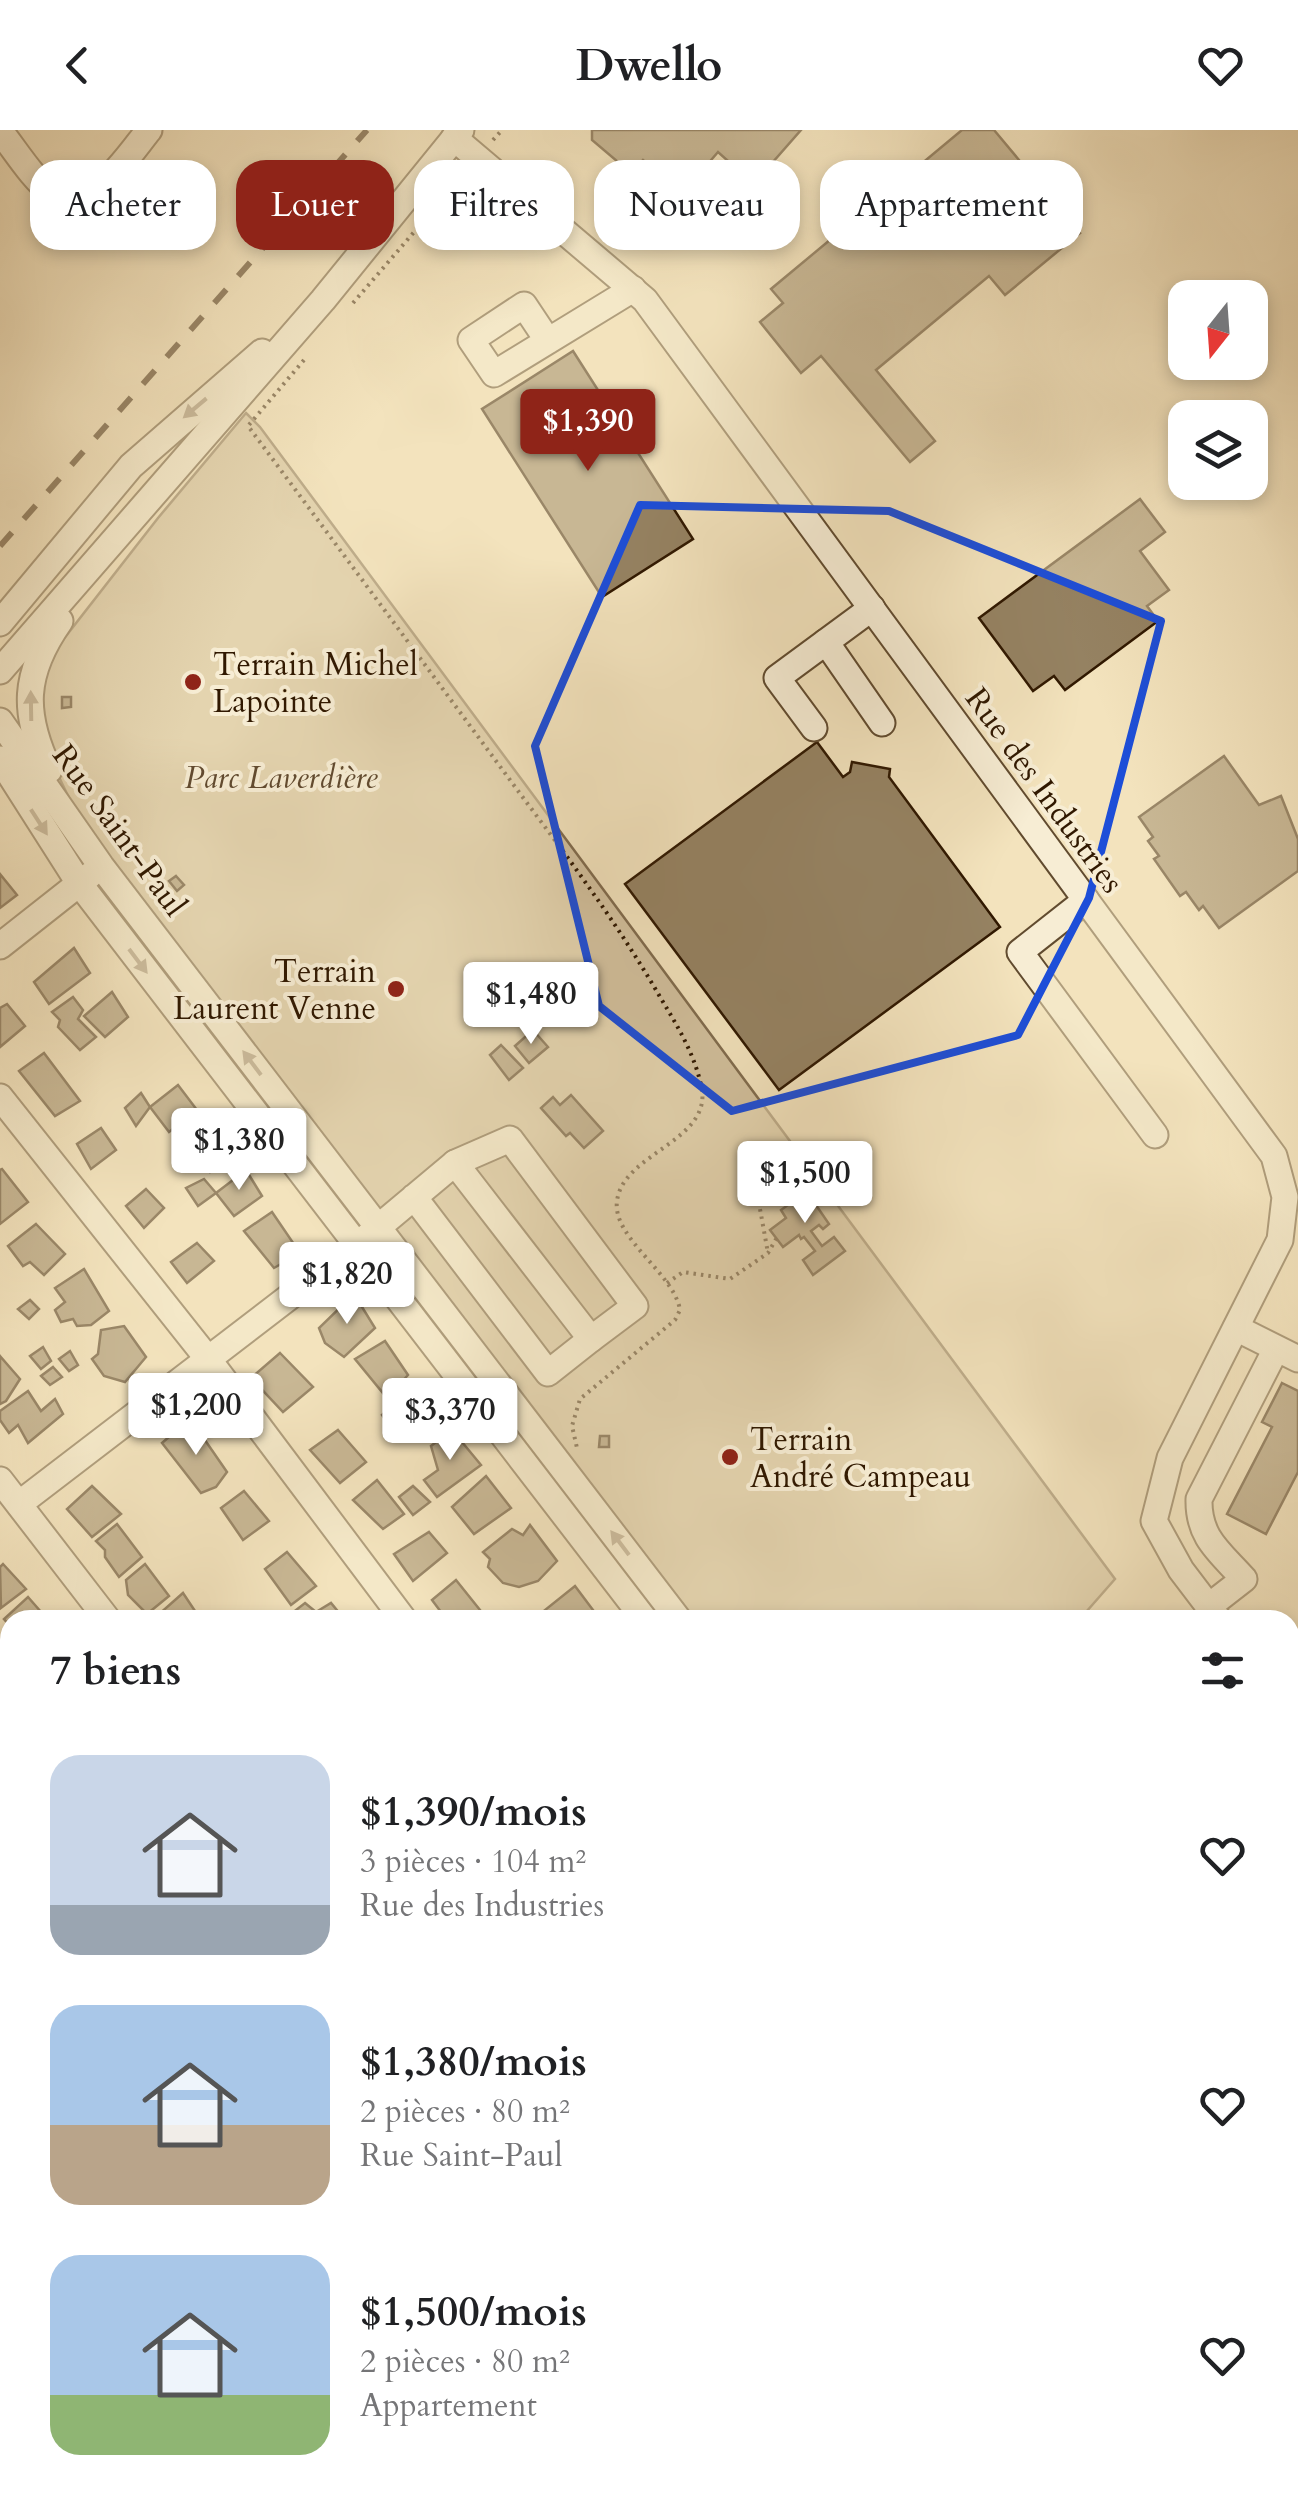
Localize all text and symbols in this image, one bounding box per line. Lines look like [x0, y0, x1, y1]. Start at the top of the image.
text: Dwello [576, 35, 722, 96]
icon: back [50, 38, 105, 93]
icon: heart [1193, 38, 1248, 93]
chip: Acheter [30, 160, 216, 250]
chip: Louer [236, 160, 394, 250]
chip: Filtres [414, 160, 574, 250]
chip: Nouveau [594, 160, 800, 250]
chip: Appartement [820, 160, 1083, 250]
north arrow [1168, 280, 1268, 380]
map controls [1168, 280, 1268, 500]
pin: $1,390 [507, 389, 669, 474]
one-way arrow [183, 397, 208, 418]
text: $1,390 [542, 399, 634, 443]
button: layers [1168, 400, 1268, 500]
place label: Terrain Michel Lapointe [213, 643, 418, 724]
marker: Terrain Michel Lapointe [182, 671, 204, 693]
street label: Rue des Industries [955, 679, 1134, 902]
one-way arrow [22, 690, 38, 721]
street label: Rue Saint-Paul [42, 736, 197, 926]
park label: Parc Laverdière [184, 756, 378, 800]
one-way arrow [29, 808, 47, 835]
one-way arrow [128, 948, 148, 974]
place label: Terrain Laurent Venne [173, 950, 376, 1031]
pin: $1,480 [450, 962, 612, 1047]
text: $1,480 [485, 972, 577, 1016]
marker: Terrain Laurent Venne [385, 978, 407, 1000]
one-way arrow [241, 1050, 262, 1076]
pin: $1,380 [158, 1108, 320, 1193]
text: $1,380 [193, 1118, 285, 1162]
pin: $1,500 [724, 1141, 886, 1226]
text: $1,500 [759, 1151, 851, 1195]
pin: $1,820 [266, 1242, 428, 1327]
text: $1,820 [301, 1252, 393, 1296]
pin: $1,200 [115, 1373, 277, 1458]
pin: $3,370 [369, 1378, 531, 1463]
text: $1,200 [150, 1383, 242, 1427]
text: $3,370 [404, 1388, 496, 1432]
place label: Terrain André Campeau [750, 1418, 971, 1499]
marker: Terrain André Campeau [719, 1446, 741, 1468]
one-way arrow [610, 1530, 630, 1556]
text: 7 biens [50, 1642, 181, 1699]
icon: filters [1195, 1643, 1250, 1698]
text: $1,390/mois [360, 1783, 587, 1840]
icon: home [130, 1795, 250, 1915]
icon: heart [1195, 1828, 1250, 1883]
text: 3 pièces · 104 m² [360, 1840, 586, 1884]
text: Rue des Industries [360, 1884, 604, 1928]
text: $1,380/mois [360, 2033, 587, 2090]
icon: home [130, 2045, 250, 2165]
icon: heart [1195, 2078, 1250, 2133]
text: 2 pièces · 80 m² [360, 2090, 570, 2134]
text: Rue Saint-Paul [360, 2134, 563, 2178]
text: $1,500/mois [360, 2283, 587, 2340]
icon: home [130, 2295, 250, 2415]
icon: heart [1195, 2328, 1250, 2383]
text: 2 pièces · 80 m² [360, 2340, 570, 2384]
text: Appartement [360, 2384, 537, 2428]

